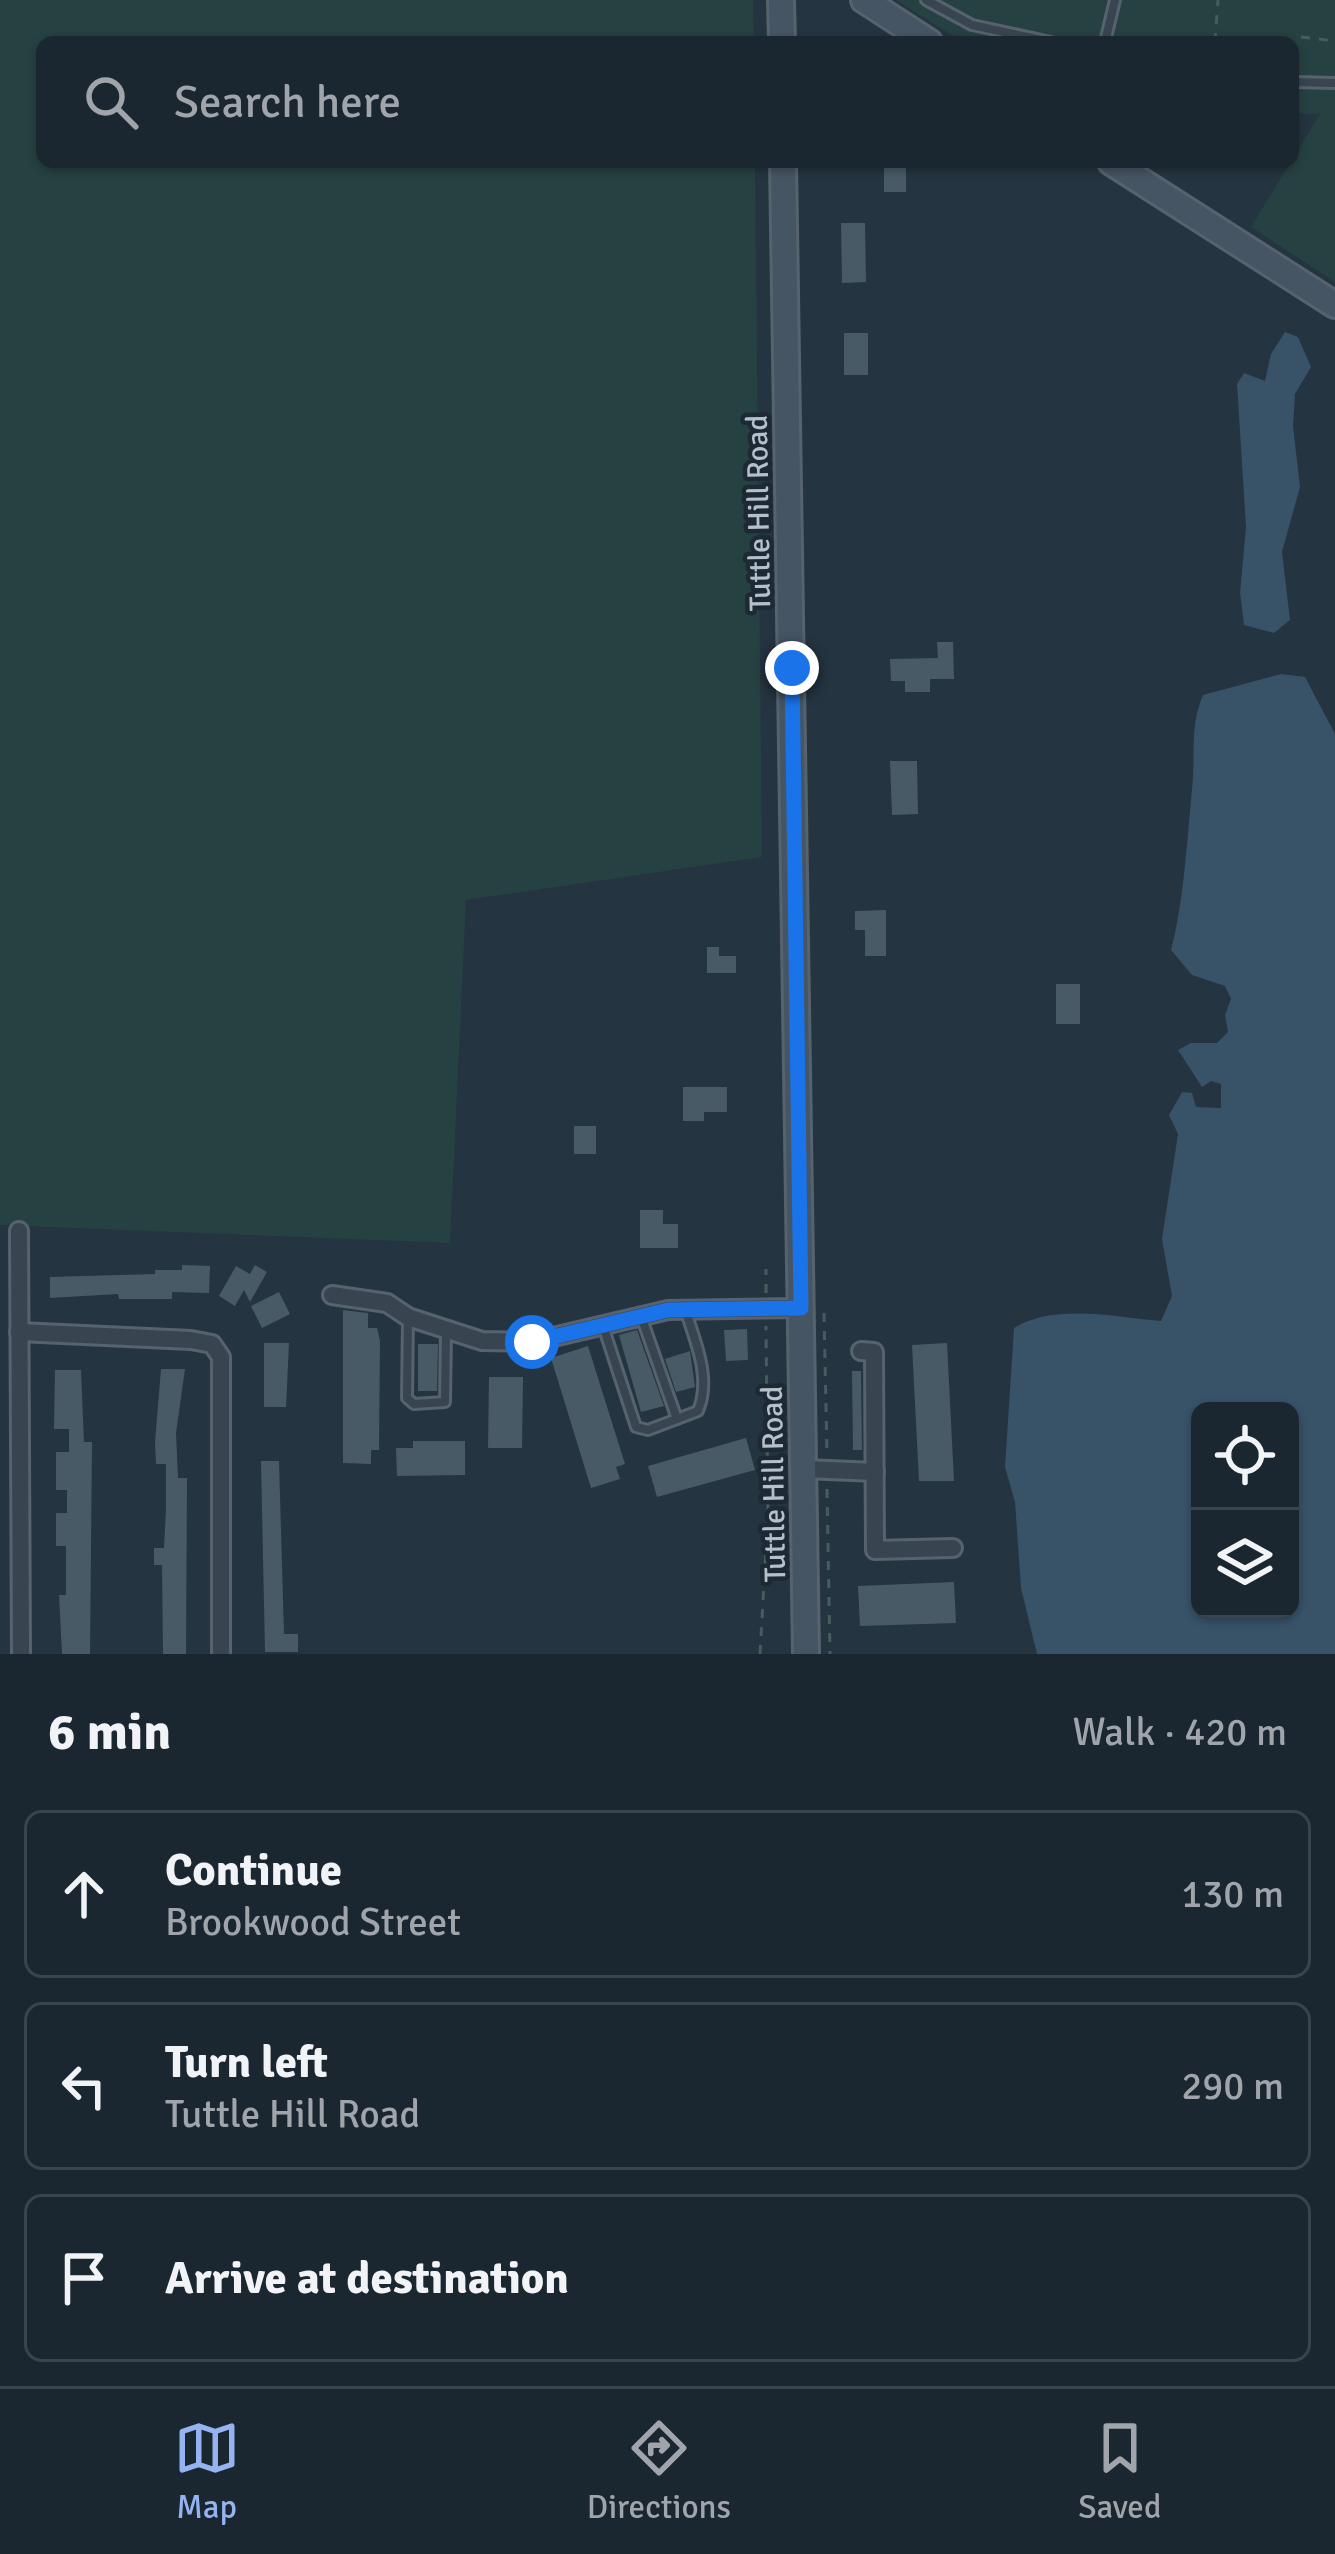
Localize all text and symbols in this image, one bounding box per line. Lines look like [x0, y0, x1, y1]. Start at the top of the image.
search box [36, 36, 1299, 168]
icon: search [78, 69, 144, 135]
text: Search here [174, 75, 401, 130]
street label: Tuttle Hill Road [739, 415, 779, 611]
route end [765, 641, 819, 695]
route start [505, 1315, 559, 1369]
street label: Tuttle Hill Road [754, 1386, 794, 1582]
map controls [1191, 1402, 1299, 1618]
button: locate [1191, 1402, 1299, 1510]
button: layers [1191, 1510, 1299, 1618]
text: 6 min [48, 1701, 171, 1764]
text: Walk · 420 m [1073, 1708, 1287, 1756]
text: Continue [165, 1843, 342, 1898]
icon: ahead [51, 1861, 117, 1927]
text: 130 m [1181, 1870, 1284, 1918]
text: Brookwood Street [165, 1898, 461, 1946]
text: Turn left [165, 2035, 328, 2090]
icon: left [51, 2053, 117, 2119]
text: 290 m [1181, 2062, 1284, 2110]
text: Tuttle Hill Road [165, 2090, 420, 2138]
icon: arrive [51, 2245, 117, 2311]
text: Arrive at destination [165, 2251, 569, 2306]
tab: Map [174, 2415, 240, 2528]
tab: Directions [587, 2415, 731, 2528]
tab: Saved [1078, 2415, 1161, 2528]

